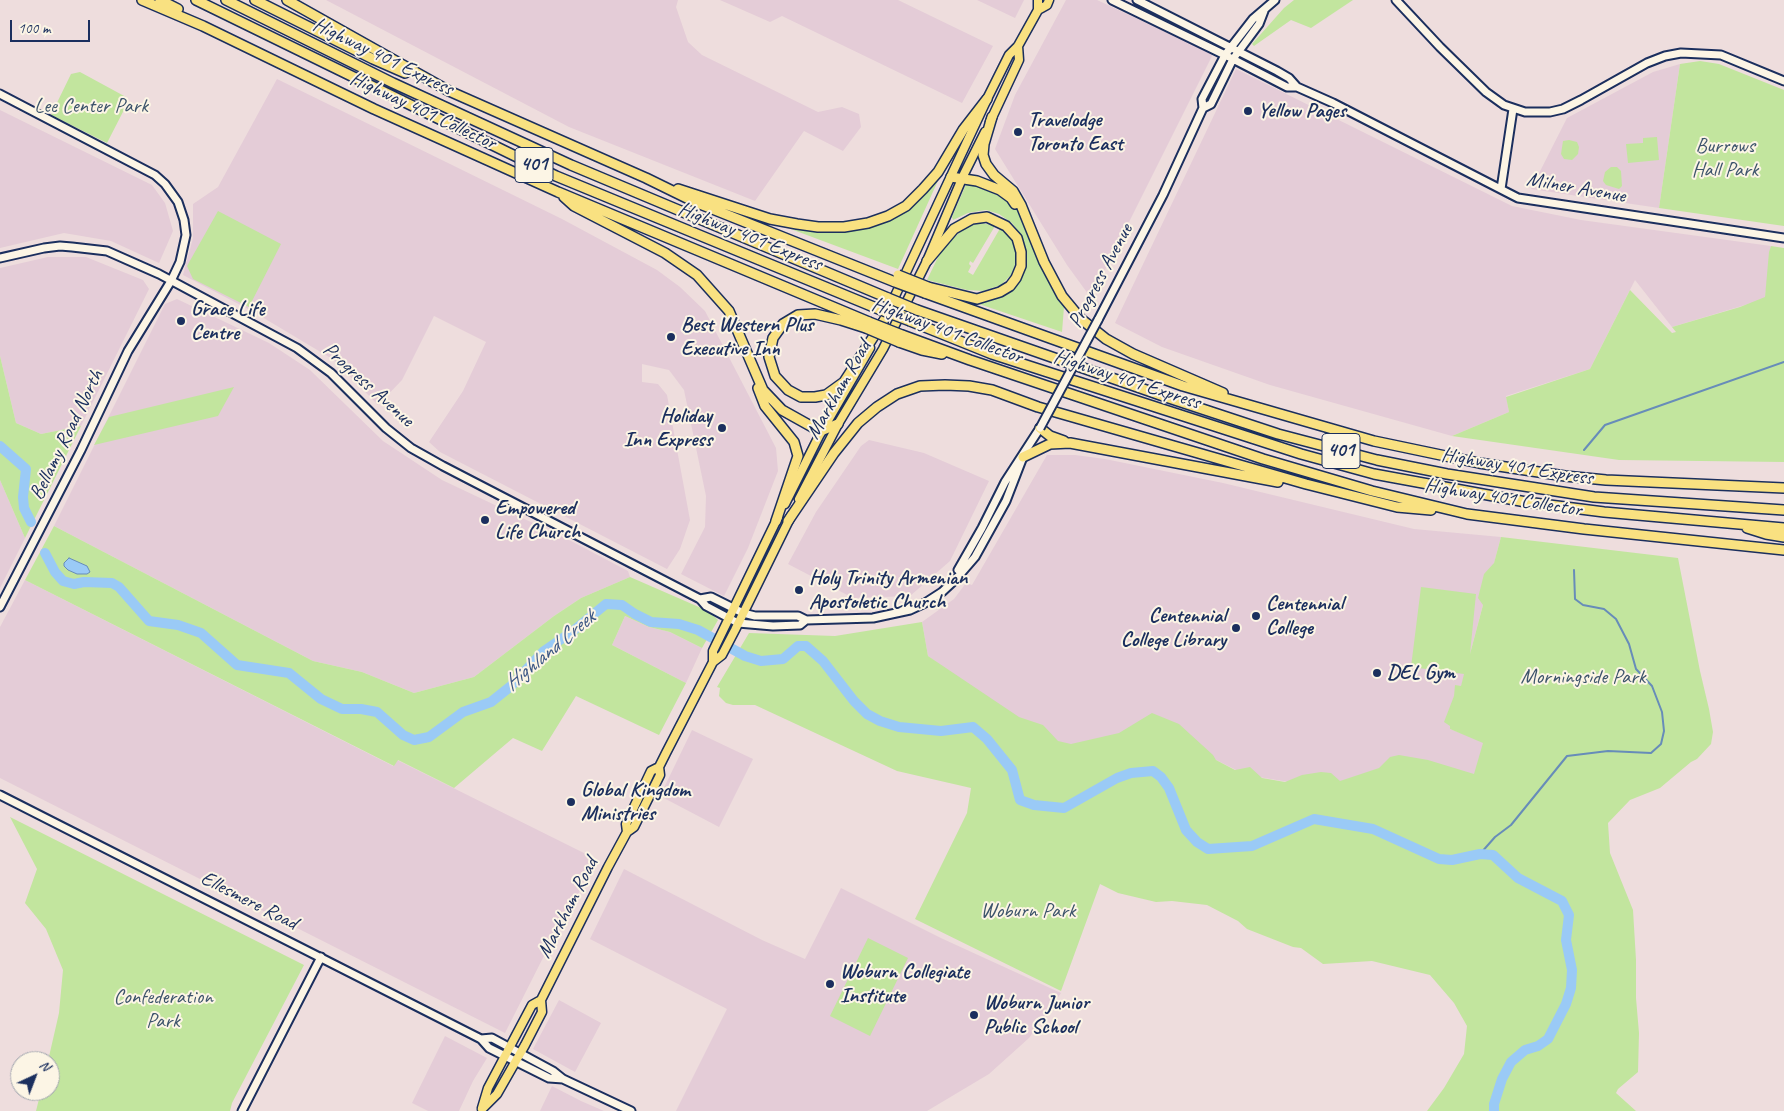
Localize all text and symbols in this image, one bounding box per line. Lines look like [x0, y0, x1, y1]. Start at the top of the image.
scale bar [12, 10, 92, 42]
street label: Highway 401 Express [309, 12, 457, 102]
text: 100 m [18, 19, 50, 38]
street label: Highway 401 Collector [346, 66, 500, 156]
park label: Lee Center Park [34, 93, 148, 119]
place label: Yellow Pages [1258, 98, 1346, 124]
marker: Yellow Pages [1242, 105, 1254, 117]
place label: Travelodge Toronto East [1028, 107, 1123, 157]
marker: Travelodge Toronto East [1012, 126, 1024, 138]
park label: Burrows Hall Park [1692, 133, 1758, 183]
road number: 401 [515, 148, 553, 182]
street label: Milner Avenue [1525, 167, 1627, 209]
street label: Highway 401 Express [674, 197, 826, 277]
street label: Progress Avenue [1063, 220, 1139, 332]
street label: Highway 401 Collector [868, 292, 1026, 370]
place label: Grace Life Centre [191, 296, 265, 346]
place label: Best Western Plus Executive Inn [681, 312, 813, 362]
marker: Grace Life Centre [175, 315, 187, 327]
marker: Best Western Plus Executive Inn [665, 331, 677, 343]
street label: Markham Road [801, 336, 877, 444]
street label: Progress Avenue [317, 337, 419, 433]
street label: Highway 401 Express [1050, 344, 1204, 416]
street label: Bellamy Road North [25, 366, 109, 504]
place label: Holiday Inn Express [623, 403, 712, 453]
marker: Holiday Inn Express [716, 422, 728, 434]
road number: 401 [1322, 434, 1360, 468]
street label: Highway 401 Express [1439, 443, 1595, 491]
street label: Highway 401 Collector [1423, 473, 1583, 523]
place label: Empowered Life Church [495, 495, 580, 545]
marker: Empowered Life Church [479, 514, 491, 526]
place label: Holy Trinity Armenian Apostoletic Church [809, 565, 967, 615]
marker: Holy Trinity Armenian Apostoletic Church [793, 584, 805, 596]
place label: Centennial College [1266, 591, 1343, 641]
place label: Centennial College Library [1121, 603, 1226, 653]
water label: Highland Creek [499, 605, 601, 697]
marker: Centennial College [1250, 610, 1262, 622]
marker: Centennial College Library [1230, 622, 1242, 634]
place label: DEL Gym [1387, 660, 1455, 686]
park label: Morningside Park [1521, 664, 1645, 690]
marker: DEL Gym [1371, 667, 1383, 679]
place label: Global Kingdom Ministries [581, 777, 690, 827]
marker: Global Kingdom Ministries [565, 796, 577, 808]
street label: Markham Road [532, 854, 604, 962]
street label: Ellesmere Road [196, 866, 302, 936]
park label: Woburn Park [981, 898, 1075, 924]
place label: Woburn Collegiate Institute [840, 959, 969, 1009]
marker: Woburn Collegiate Institute [824, 978, 836, 990]
park label: Confederation Park [113, 984, 213, 1034]
place label: Woburn Junior Public School [984, 990, 1089, 1040]
marker: Woburn Junior Public School [968, 1009, 980, 1021]
north arrow [10, 1051, 60, 1101]
text: N [36, 1056, 54, 1075]

